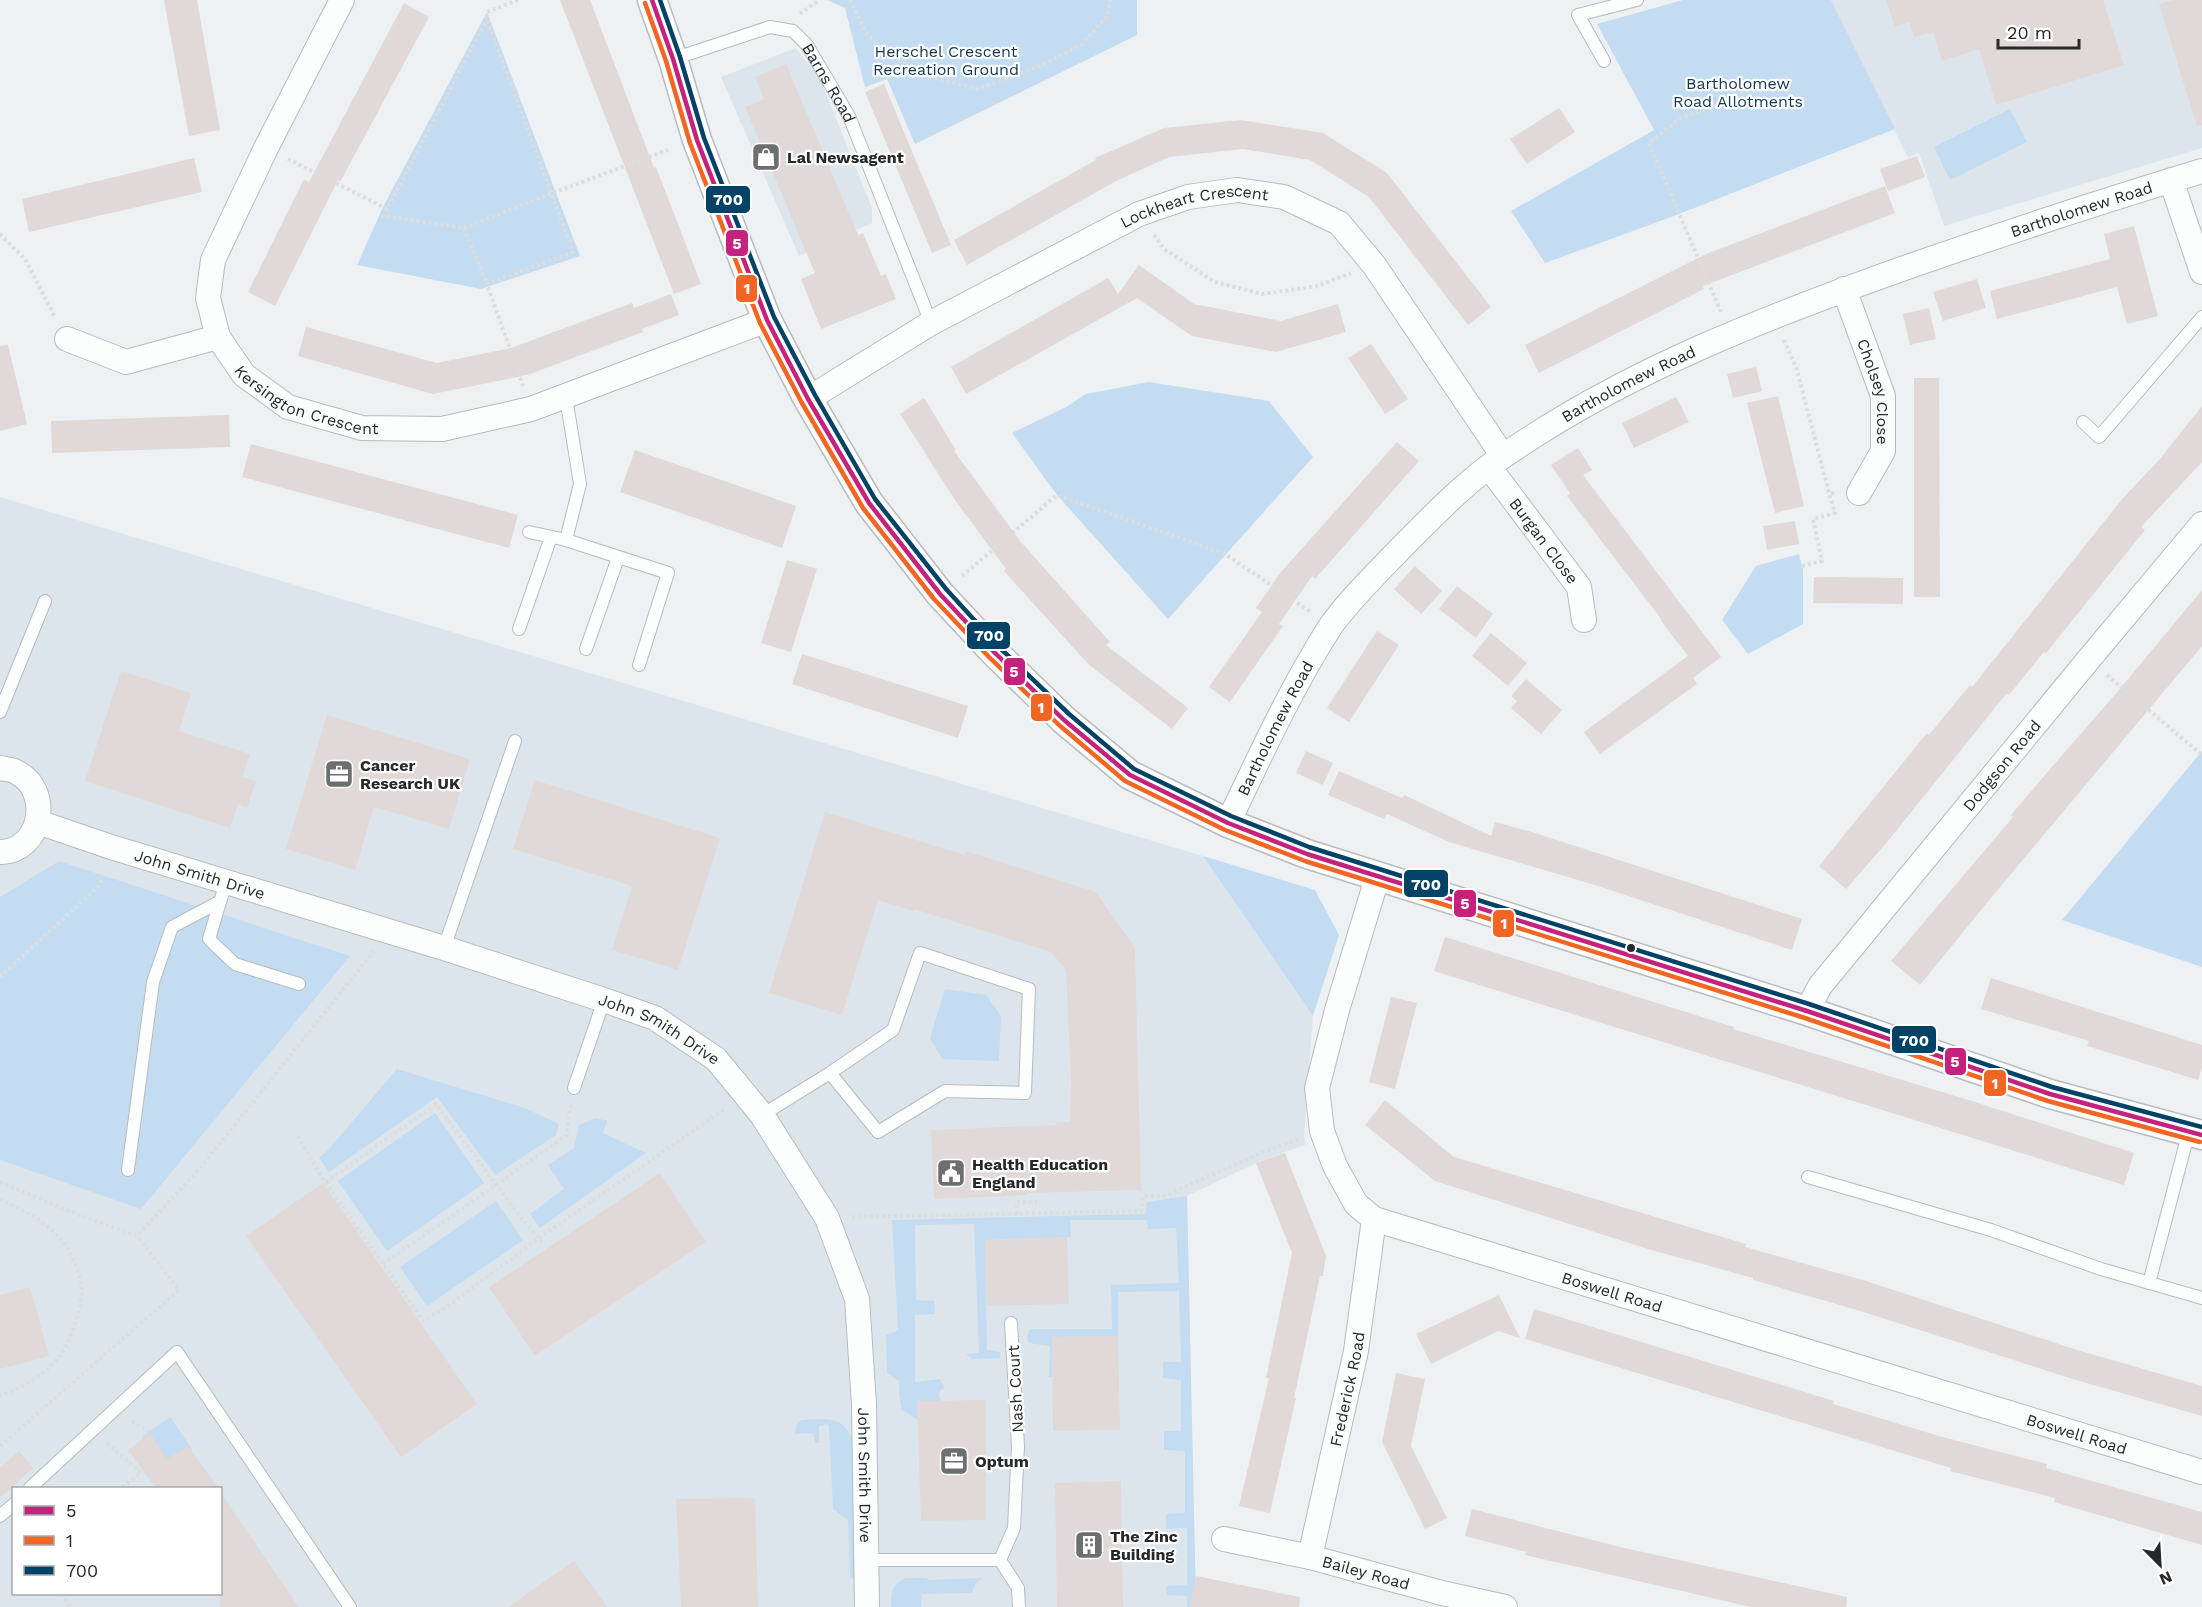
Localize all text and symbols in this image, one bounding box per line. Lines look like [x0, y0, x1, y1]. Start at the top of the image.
scale bar [1998, 12, 2079, 50]
text: 20 m [2007, 22, 2052, 43]
street label: Barns Road [798, 40, 859, 125]
park label: Herschel Crescent Recreation Ground [873, 42, 1019, 79]
park label: Bartholomew Road Allotments [1673, 74, 1803, 111]
shop icon: Lal Newsagent [750, 141, 782, 173]
place label: Lal Newsagent [787, 148, 904, 167]
street label: Bartholomew Road [2008, 178, 2155, 241]
street label: Lockheart Crescent [1117, 181, 1270, 232]
line badge: 700 [705, 185, 751, 214]
text: 700 [713, 190, 743, 209]
line badge: 5 [725, 229, 749, 257]
text: 5 [732, 234, 742, 253]
line badge: 1 [735, 274, 758, 303]
text: 1 [744, 279, 750, 298]
street label: Cholsey Close [1853, 336, 1892, 445]
street label: Bartholomew Road [1558, 342, 1699, 427]
street label: Kersington Crescent [230, 362, 379, 438]
street label: Burgan Close [1505, 494, 1582, 588]
line badge: 700 [966, 621, 1011, 650]
text: 700 [974, 626, 1004, 645]
line badge: 5 [1003, 657, 1026, 686]
street label: Bartholomew Road [1233, 658, 1318, 799]
text: 5 [1009, 662, 1019, 681]
line badge: 1 [1030, 693, 1053, 722]
text: 1 [1038, 698, 1044, 717]
street label: Dodgson Road [1959, 716, 2045, 815]
place label: Cancer Research UK [360, 756, 460, 793]
office icon: Cancer Research UK [323, 758, 355, 790]
street label: John Smith Drive [132, 846, 267, 903]
line badge: 700 [1403, 869, 1449, 898]
text: 700 [1411, 875, 1441, 894]
line badge: 5 [1453, 889, 1477, 918]
text: 5 [1460, 894, 1470, 913]
line badge: 1 [1492, 909, 1515, 938]
text: 1 [1501, 914, 1507, 933]
unlabelled marker [1625, 942, 1637, 954]
street label: John Smith Drive [596, 990, 723, 1069]
line badge: 700 [1891, 1025, 1937, 1054]
text: 700 [1899, 1031, 1929, 1050]
line badge: 5 [1944, 1047, 1967, 1076]
text: 5 [1950, 1052, 1960, 1071]
line badge: 1 [1983, 1069, 2007, 1097]
text: 1 [1992, 1074, 1998, 1093]
place label: Health Education England [972, 1155, 1108, 1192]
public building icon: Health Education England [935, 1157, 967, 1189]
street label: Boswell Road [1559, 1268, 1664, 1317]
street label: Frederick Road [1326, 1331, 1369, 1448]
street label: Nash Court [1004, 1344, 1027, 1433]
street label: John Smith Drive [854, 1407, 875, 1543]
street label: Boswell Road [2024, 1410, 2129, 1459]
office icon: Optum [938, 1445, 970, 1477]
place label: Optum [975, 1452, 1029, 1471]
legend [12, 1487, 222, 1595]
text: 5 [66, 1500, 76, 1521]
place label: The Zinc Building [1110, 1527, 1178, 1564]
building icon: The Zinc Building [1073, 1529, 1105, 1561]
text: 1 [66, 1530, 73, 1551]
north arrow [2130, 1535, 2190, 1595]
street label: Bailey Road [1320, 1552, 1412, 1594]
text: 700 [66, 1560, 98, 1581]
text: N [2157, 1567, 2175, 1589]

